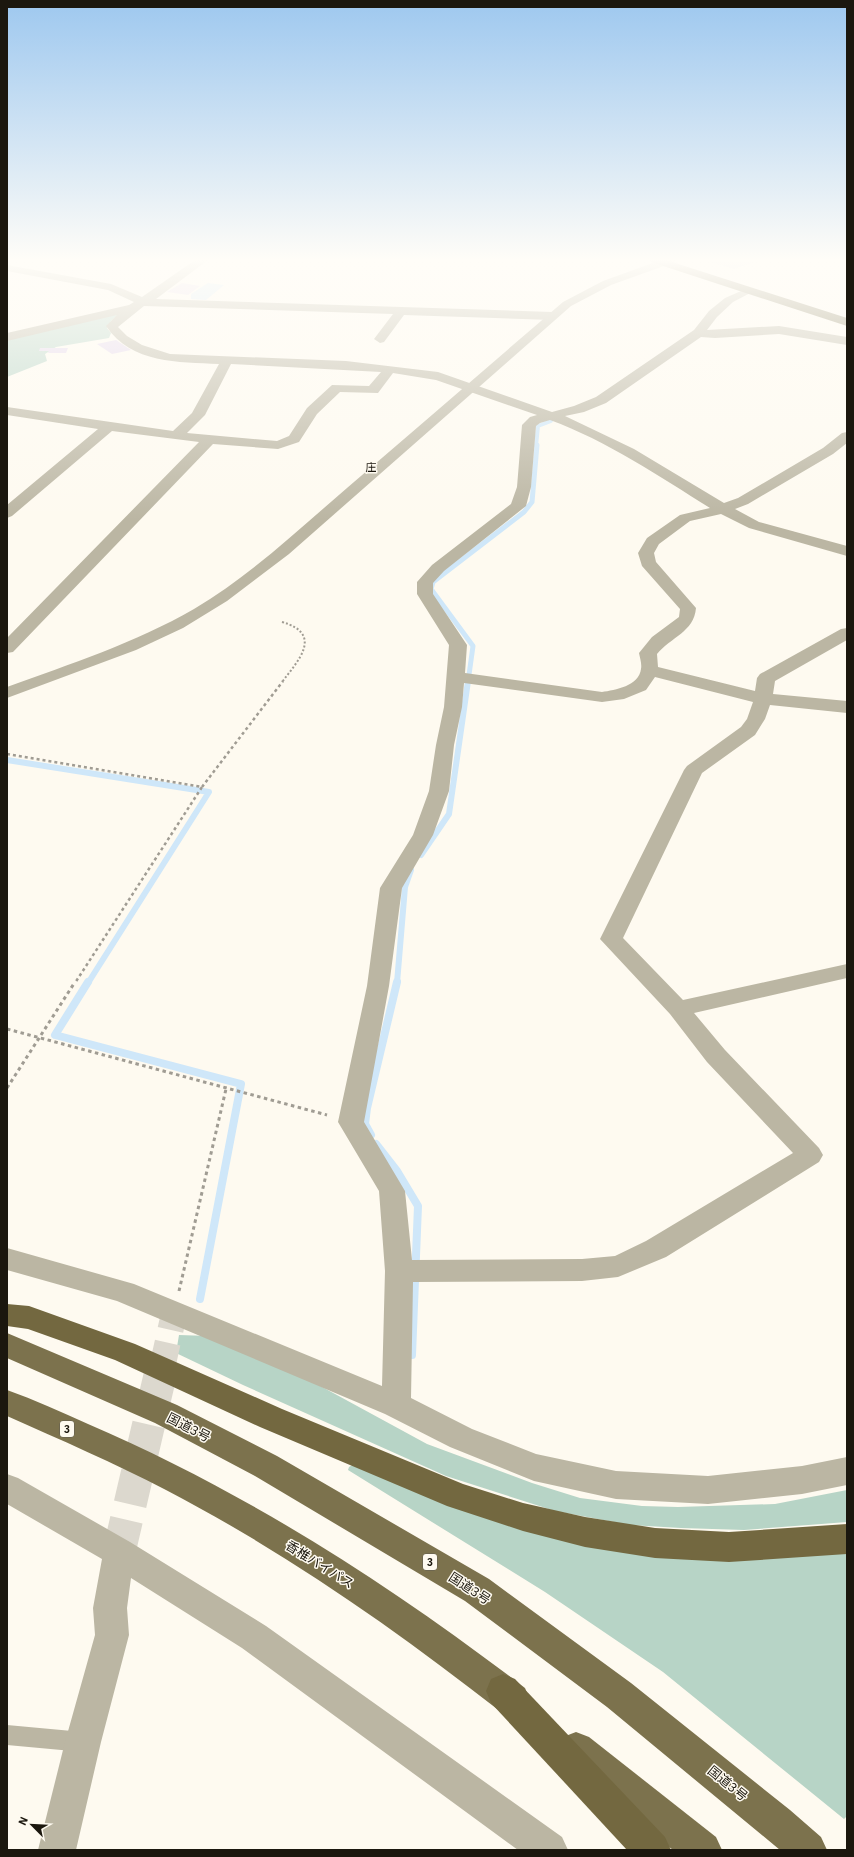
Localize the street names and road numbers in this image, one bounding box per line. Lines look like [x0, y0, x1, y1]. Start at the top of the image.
street label: 国道3号 [164, 1409, 213, 1446]
road number: 3 [60, 1421, 74, 1437]
street label: 香椎バイパス [282, 1537, 357, 1592]
road number: 3 [423, 1554, 437, 1570]
street label: 国道3号 [445, 1569, 494, 1608]
street label: 国道3号 [704, 1762, 751, 1805]

